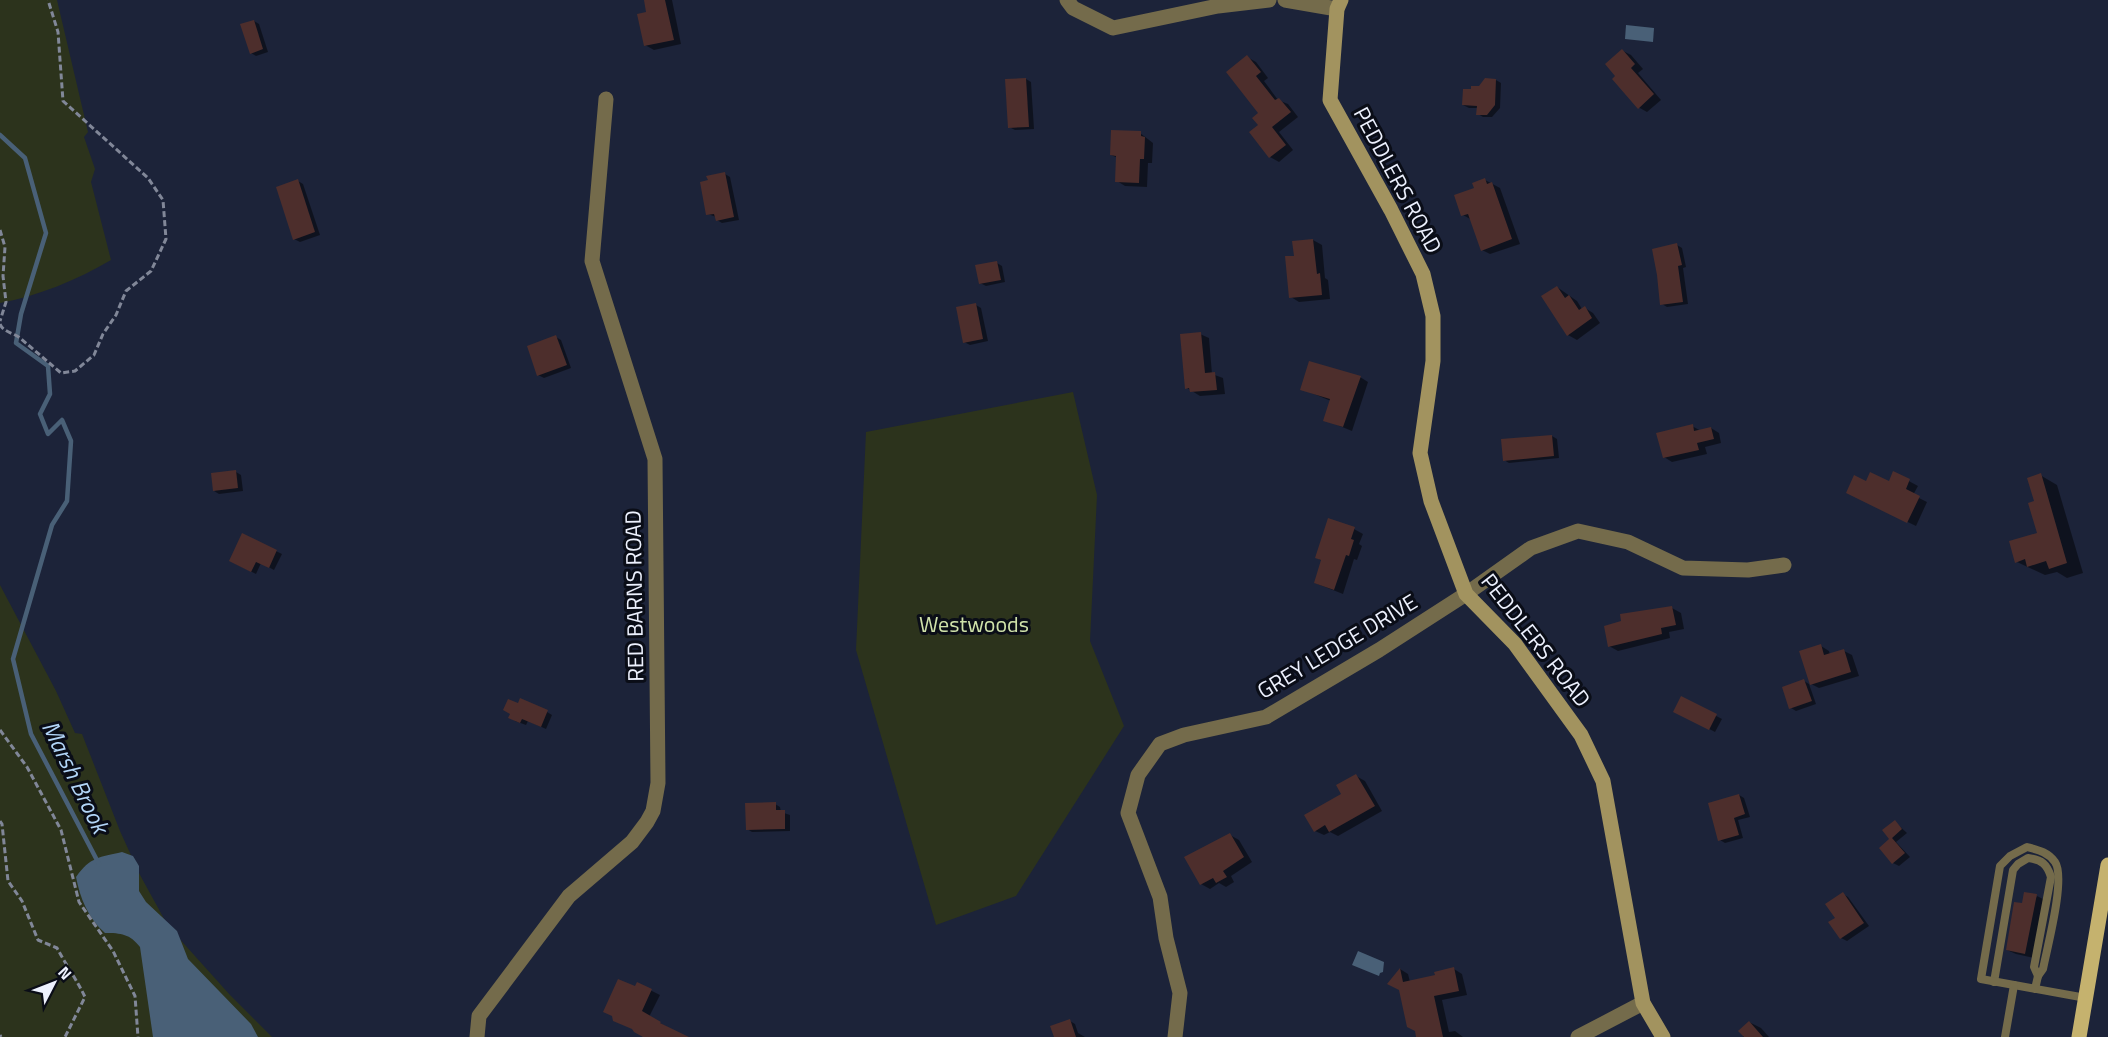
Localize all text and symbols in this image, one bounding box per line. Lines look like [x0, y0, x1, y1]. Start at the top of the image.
street label: PEDDLERS ROAD [1345, 101, 1451, 259]
street label: RED BARNS ROAD [616, 510, 652, 682]
street label: PEDDLERS ROAD [1473, 566, 1599, 714]
street label: GREY LEDGE DRIVE [1250, 585, 1424, 707]
park label: Westwoods [919, 607, 1029, 641]
water label: Marsh Brook [33, 714, 120, 842]
north arrow [24, 953, 84, 1013]
text: N [53, 961, 78, 985]

